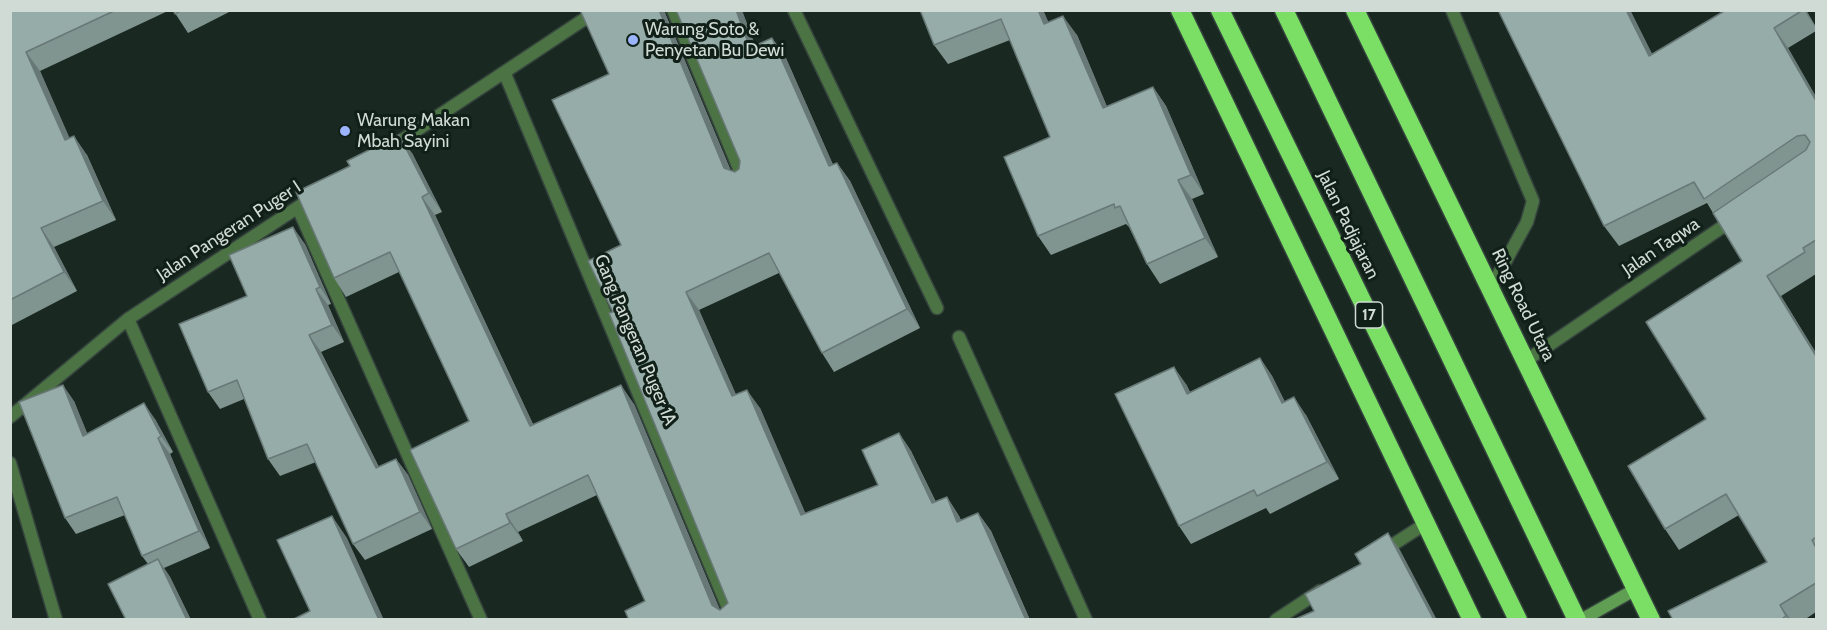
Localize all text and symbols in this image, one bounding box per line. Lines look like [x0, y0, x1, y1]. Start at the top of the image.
place label: Warung Soto & Penyetan Bu Dewi [645, 19, 784, 62]
marker: Warung Soto & Penyetan Bu Dewi [626, 33, 640, 47]
place label: Warung Makan Mbah Sayini [357, 110, 470, 152]
marker: Warung Makan Mbah Sayini [338, 124, 352, 138]
street label: Jalan Padjajaran [1312, 167, 1384, 283]
street label: Jalan Pangeran Puger I [153, 176, 305, 286]
street label: Jalan Taqwa [1618, 213, 1704, 281]
street label: Ring Road Utara [1486, 245, 1560, 365]
street label: Gang Pangeran Puger 1A [589, 251, 681, 429]
road number: 17 [1356, 302, 1382, 328]

